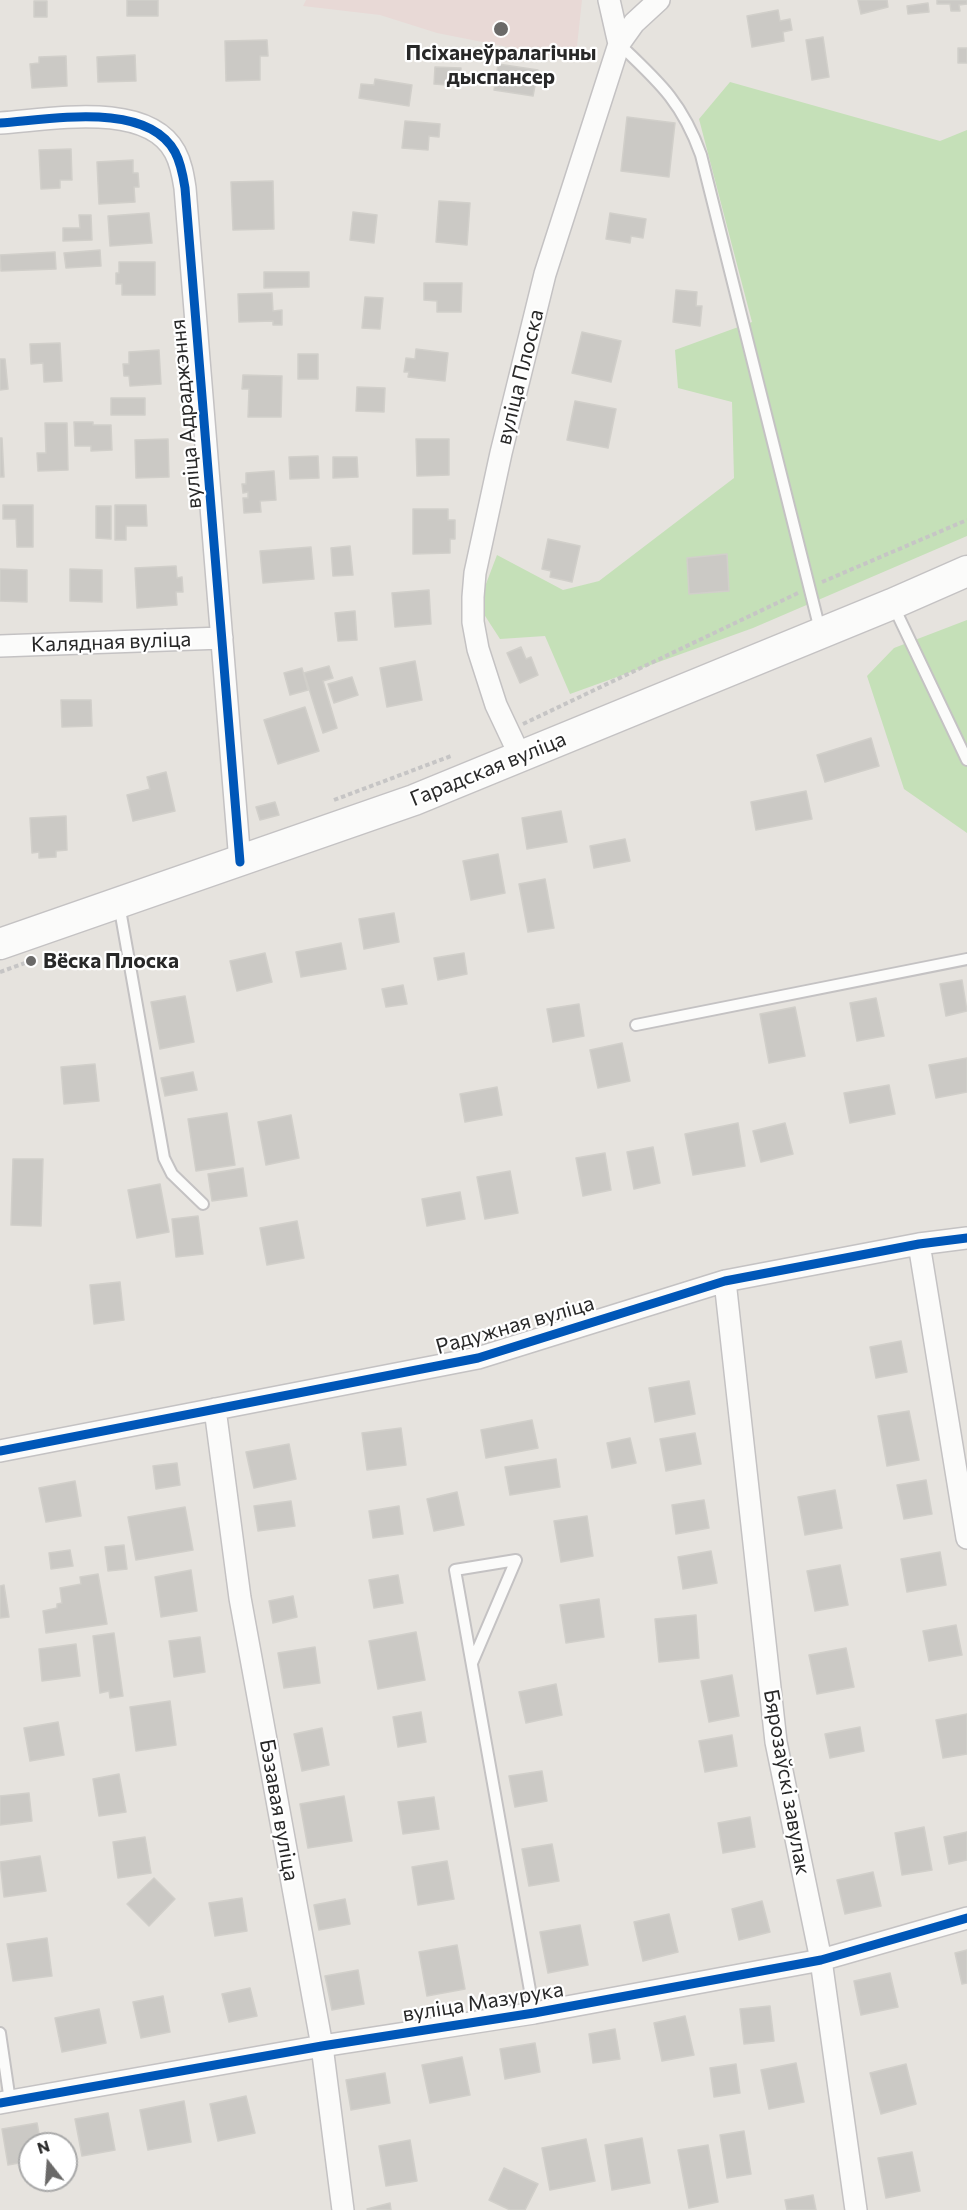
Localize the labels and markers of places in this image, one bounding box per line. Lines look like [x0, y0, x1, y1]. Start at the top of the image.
marker: Псіханеўралагічны дыспансер [492, 20, 510, 38]
place label: Псіханеўралагічны дыспансер [405, 40, 597, 90]
place label: Вёска Плоска [43, 948, 179, 974]
marker: Вёска Плоска [24, 954, 38, 968]

